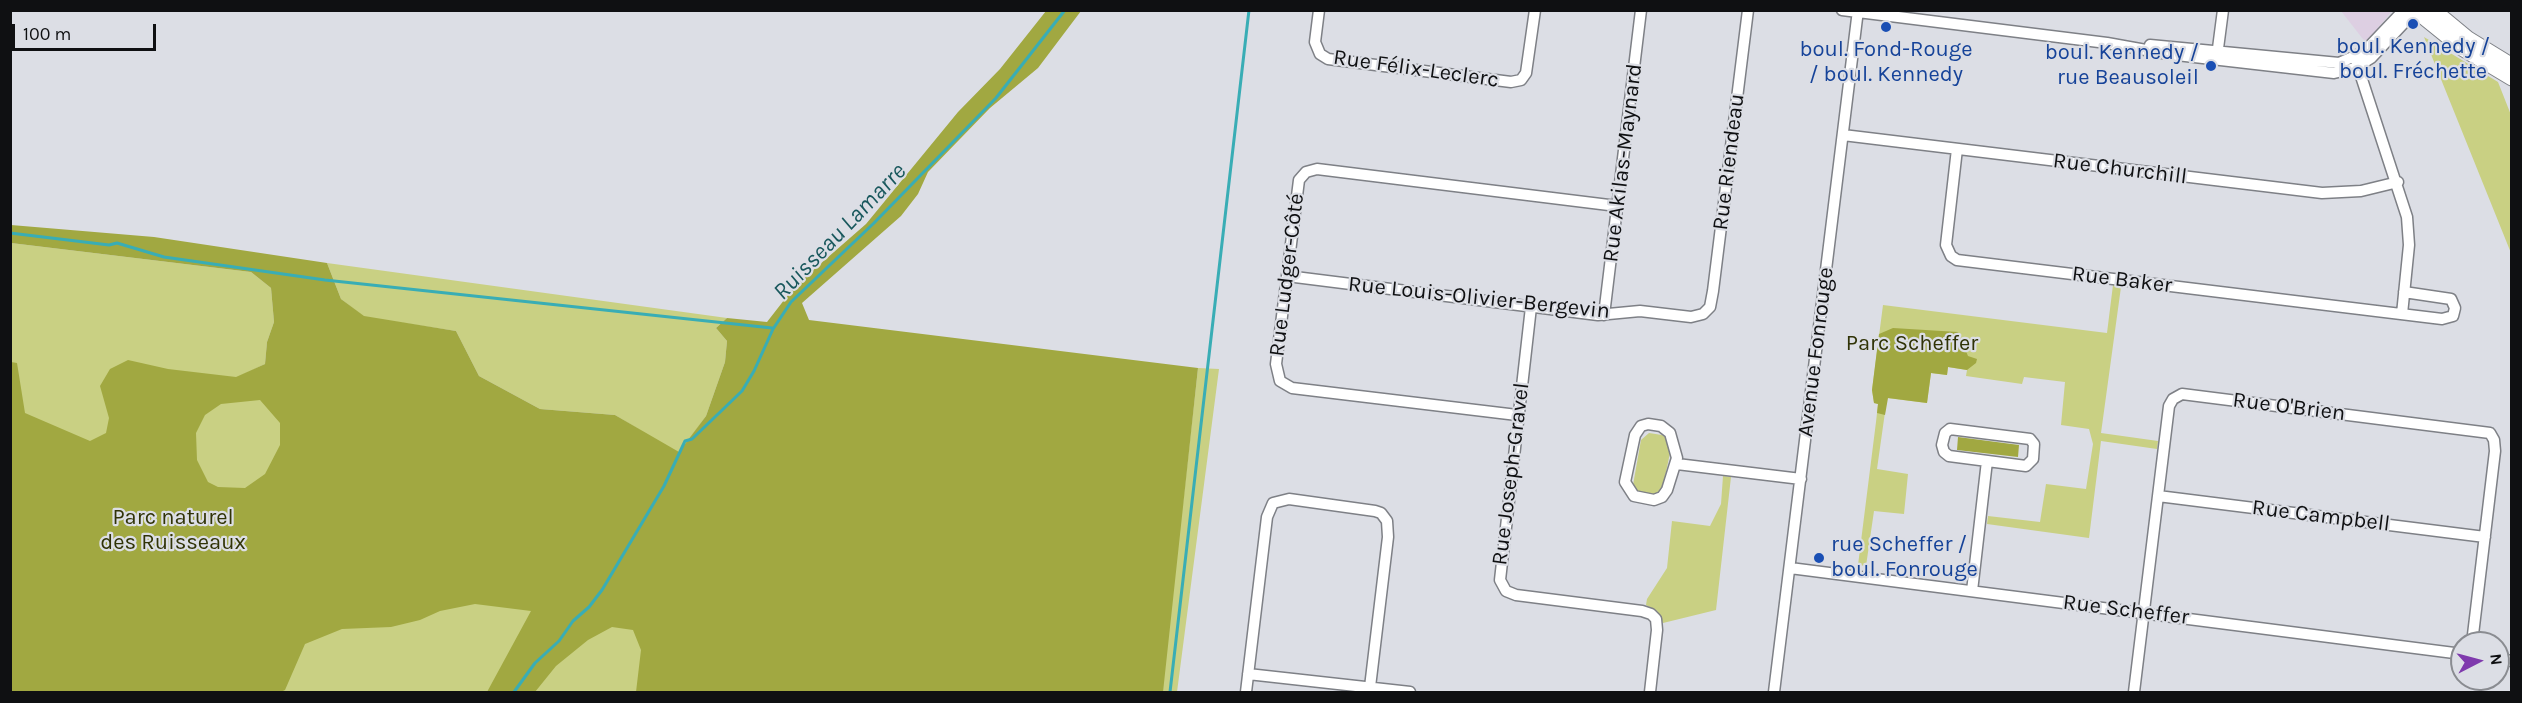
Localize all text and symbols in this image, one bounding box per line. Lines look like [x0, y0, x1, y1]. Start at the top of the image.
scale bar [15, 12, 159, 50]
marker: boul. Kennedy / boul. Fréchette [2406, 17, 2420, 31]
marker: boul. Fond-Rouge / boul. Kennedy [1879, 20, 1893, 34]
text: 100 m [23, 23, 71, 45]
place label: boul. Kennedy / boul. Fréchette [2336, 34, 2490, 86]
place label: boul. Fond-Rouge / boul. Kennedy [1799, 37, 1973, 88]
place label: boul. Kennedy / rue Beausoleil [2045, 40, 2199, 92]
street label: Rue Félix-Leclerc [1332, 44, 1500, 94]
marker: boul. Kennedy / rue Beausoleil [2204, 59, 2218, 73]
street label: Rue Akilas-Maynard [1598, 62, 1648, 264]
street label: Rue Riendeau [1708, 92, 1750, 232]
street label: Rue Churchill [2051, 148, 2189, 190]
water label: Ruisseau Lamarre [767, 158, 913, 306]
street label: Rue Ludger-Côté [1264, 192, 1310, 358]
street label: Rue Baker [2070, 261, 2174, 299]
street label: Avenue Fonrouge [1792, 266, 1840, 438]
street label: Rue Louis-Olivier-Bergevin [1347, 271, 1611, 325]
park label: Parc Scheffer [1846, 331, 1978, 357]
street label: Rue Joseph-Gravel [1487, 381, 1535, 567]
street label: Rue O'Brien [2231, 387, 2347, 427]
street label: Rue Campbell [2250, 494, 2392, 538]
park label: Parc naturel des Ruisseaux [100, 505, 246, 556]
place label: rue Scheffer / boul. Fonrouge [1831, 532, 1978, 584]
marker: rue Scheffer / boul. Fonrouge [1812, 551, 1826, 565]
street label: Rue Scheffer [2061, 589, 2191, 631]
north arrow [2450, 631, 2510, 691]
text: N [2486, 653, 2506, 666]

